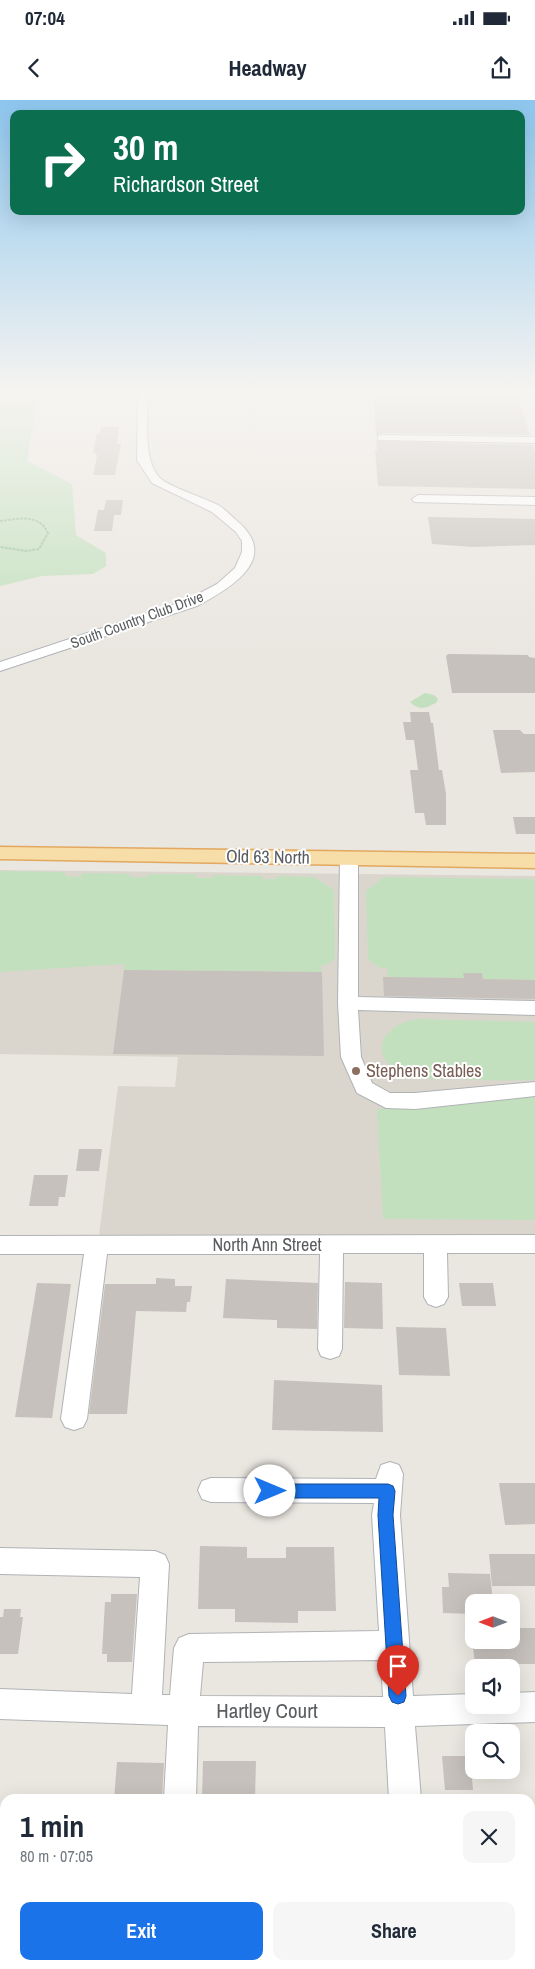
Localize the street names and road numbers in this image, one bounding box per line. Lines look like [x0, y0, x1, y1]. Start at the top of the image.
street label: South Country Club Drive [67, 586, 206, 653]
street label: Old 63 North [226, 843, 310, 870]
street label: North Ann Street [212, 1232, 322, 1257]
street label: Hartley Court [216, 1696, 318, 1725]

